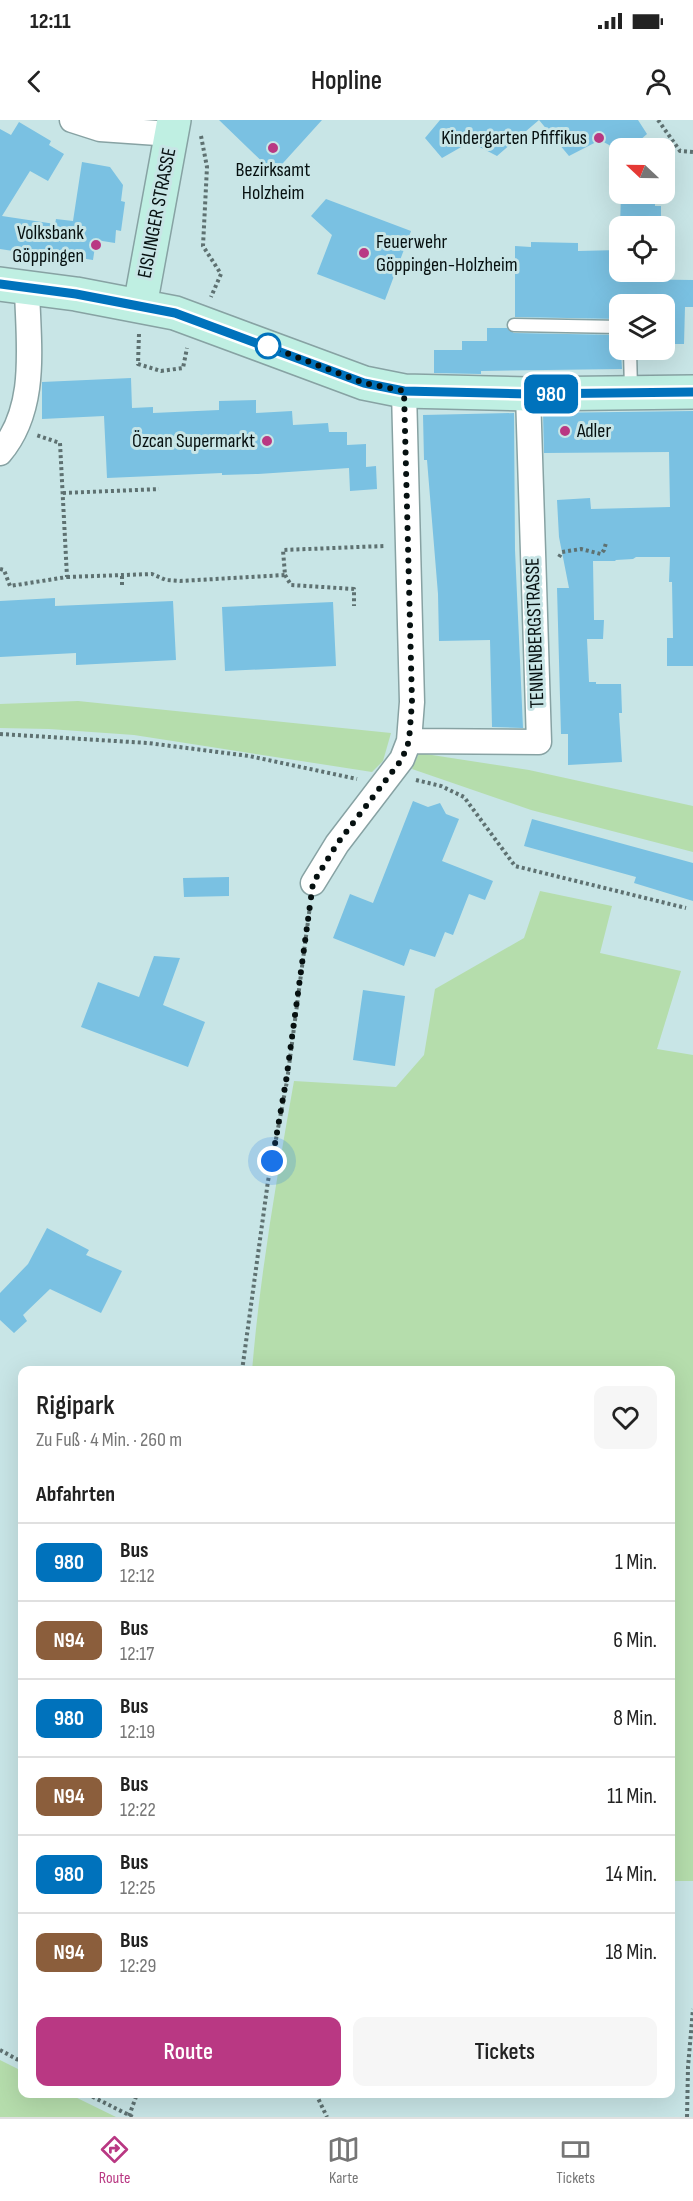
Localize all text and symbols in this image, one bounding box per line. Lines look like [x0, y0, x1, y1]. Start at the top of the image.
text: 12:11 [30, 8, 71, 35]
icon: back [18, 65, 51, 98]
text: Hopline [311, 65, 382, 97]
icon: person [642, 65, 675, 98]
place label: Kindergarten Pfiffikus [441, 126, 587, 150]
marker: Kindergarten Pfiffikus [592, 131, 606, 145]
north arrow [609, 138, 675, 204]
map controls [609, 138, 675, 360]
marker: Bezirksamt Holzheim [266, 141, 280, 155]
street label: EISLINGER STRASSE [133, 146, 181, 280]
place label: Bezirksamt Holzheim [236, 158, 310, 205]
button: locate [609, 216, 675, 282]
place label: Volksbank Göppingen [12, 221, 84, 268]
place label: Feuerwehr Göppingen-Holzheim [376, 230, 518, 277]
marker: Volksbank Göppingen [89, 238, 103, 252]
marker: Feuerwehr Göppingen-Holzheim [357, 246, 371, 260]
button: layers [609, 294, 675, 360]
unlabelled marker [255, 333, 281, 359]
line badge: 980 [516, 374, 586, 414]
text: 980 [536, 382, 566, 407]
place label: Adler [576, 419, 611, 443]
marker: Adler [558, 424, 572, 438]
place label: Özcan Supermarkt [132, 429, 255, 453]
marker: Özcan Supermarkt [260, 434, 274, 448]
street label: TENNENBERGSTRASSE [520, 557, 550, 709]
your location [257, 1146, 287, 1176]
button: heart [594, 1386, 657, 1449]
text: Rigipark [36, 1389, 115, 1422]
text: Zu Fuß · 4 Min. · 260 m [36, 1428, 182, 1452]
text: Abfahrten [36, 1481, 115, 1508]
text: Bus [120, 1537, 149, 1564]
text: 1 Min. [615, 1549, 657, 1576]
text: 980 [54, 1550, 84, 1575]
text: 12:12 [120, 1564, 155, 1588]
text: Bus [120, 1615, 149, 1642]
text: 6 Min. [613, 1627, 657, 1654]
text: N94 [54, 1628, 84, 1653]
text: 12:17 [120, 1642, 154, 1666]
text: Bus [120, 1693, 149, 1720]
text: 8 Min. [613, 1705, 657, 1732]
text: 980 [54, 1706, 84, 1731]
text: 12:19 [120, 1720, 155, 1744]
text: Bus [120, 1771, 149, 1798]
text: 11 Min. [607, 1783, 657, 1810]
text: N94 [54, 1784, 84, 1809]
text: 12:22 [120, 1798, 156, 1822]
text: Bus [120, 1849, 149, 1876]
text: 14 Min. [606, 1861, 657, 1888]
text: 980 [54, 1862, 84, 1887]
text: 12:25 [120, 1876, 156, 1900]
text: Bus [120, 1927, 149, 1954]
text: 18 Min. [605, 1939, 657, 1966]
text: N94 [54, 1940, 84, 1965]
text: 12:29 [120, 1954, 156, 1978]
button: Route [36, 2017, 341, 2086]
button: Tickets [353, 2017, 657, 2086]
tab: Route [98, 2133, 131, 2188]
tab: Karte [327, 2133, 360, 2188]
tab: Tickets [556, 2133, 595, 2188]

